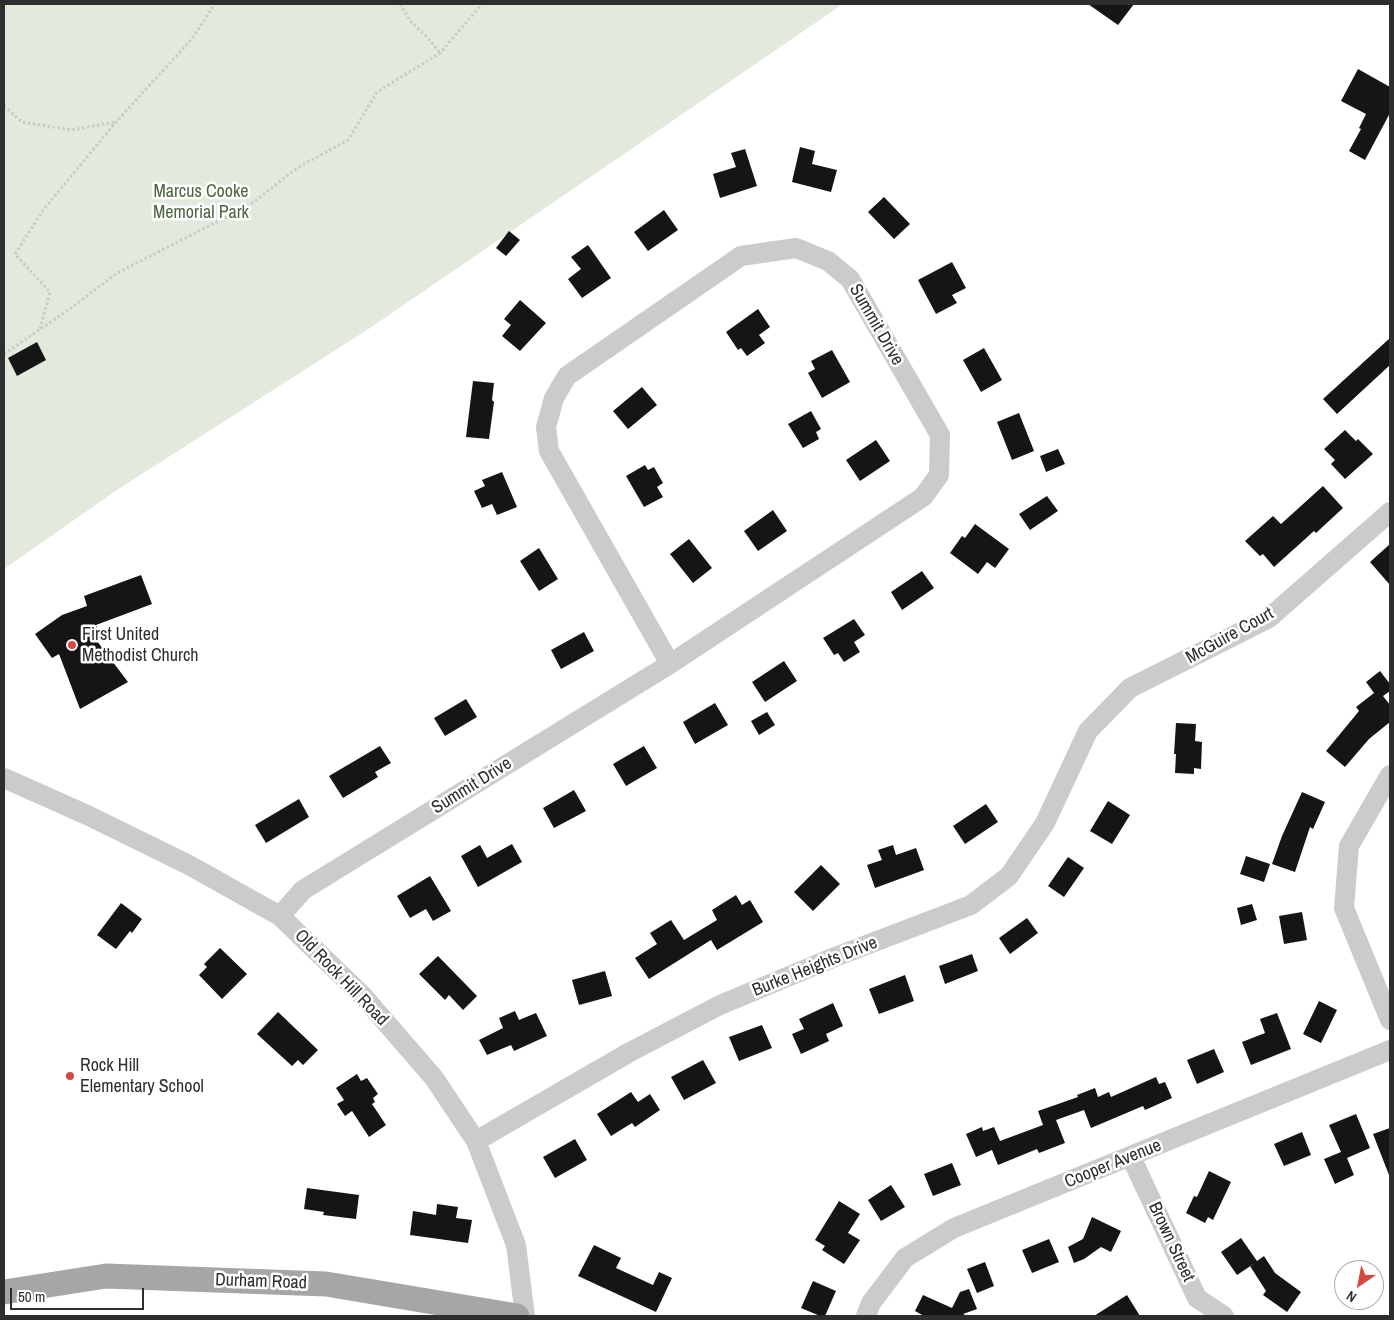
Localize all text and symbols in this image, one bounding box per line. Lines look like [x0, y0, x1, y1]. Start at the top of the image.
park label: Marcus Cooke Memorial Park [153, 181, 249, 223]
street label: Summit Drive [844, 281, 908, 369]
street label: McGuire Court [1182, 603, 1278, 669]
place label: First United Methodist Church [82, 624, 198, 666]
marker: First United Methodist Church [66, 639, 78, 651]
street label: Summit Drive [428, 753, 516, 819]
street label: Old Rock Hill Road [290, 925, 392, 1031]
street label: Burke Heights Drive [749, 932, 881, 1002]
place label: Rock Hill Elementary School [80, 1055, 204, 1098]
marker: Rock Hill Elementary School [64, 1070, 76, 1082]
street label: Cooper Avenue [1062, 1135, 1164, 1193]
street label: Brown Street [1143, 1199, 1199, 1285]
north arrow [1334, 1260, 1384, 1310]
street label: Durham Road [215, 1270, 307, 1294]
scale bar [12, 1278, 146, 1310]
text: 50 m [18, 1286, 45, 1307]
text: N [1343, 1287, 1360, 1307]

